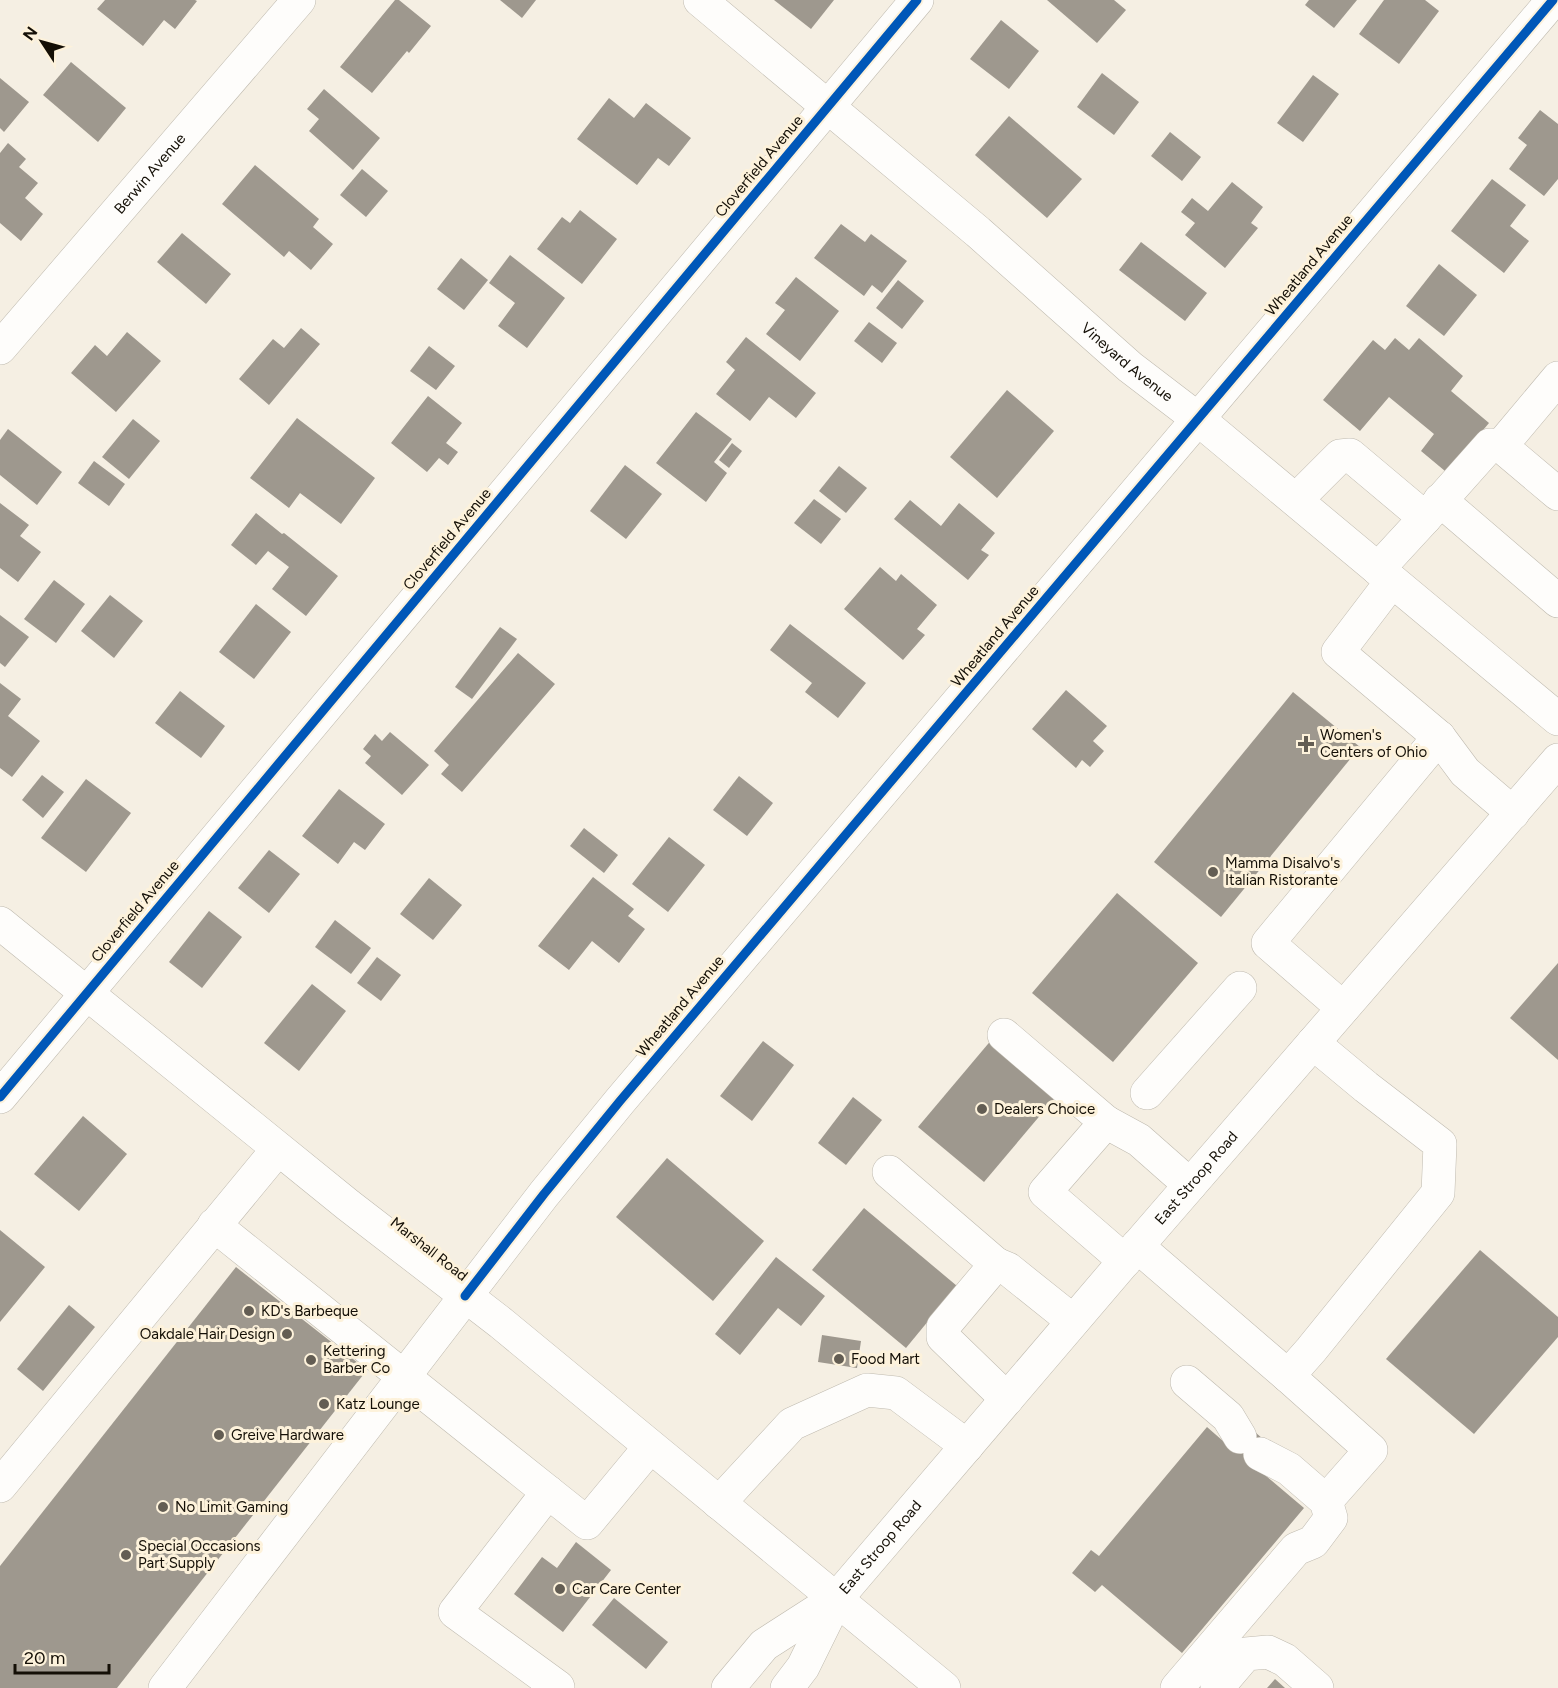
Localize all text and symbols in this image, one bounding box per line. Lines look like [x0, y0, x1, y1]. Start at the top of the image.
north arrow [12, 12, 72, 72]
text: N [19, 23, 42, 44]
street label: Cloverfield Avenue [711, 111, 807, 221]
street label: Berwin Avenue [110, 130, 189, 218]
street label: Wheatland Avenue [1261, 211, 1357, 319]
street label: Vineyard Avenue [1077, 319, 1176, 406]
street label: Cloverfield Avenue [399, 484, 495, 594]
street label: Wheatland Avenue [947, 582, 1043, 690]
place label: Women's Centers of Ohio [1320, 726, 1427, 761]
marker: Women's Centers of Ohio [1297, 735, 1315, 753]
place label: Mamma Disalvo's Italian Ristorante [1225, 854, 1340, 889]
street label: Cloverfield Avenue [87, 856, 183, 966]
marker: Mamma Disalvo's Italian Ristorante [1206, 865, 1220, 879]
street label: Wheatland Avenue [632, 952, 728, 1060]
place label: Dealers Choice [994, 1100, 1095, 1118]
marker: Dealers Choice [975, 1102, 989, 1116]
street label: East Stroop Road [1151, 1128, 1241, 1228]
street label: Marshall Road [387, 1213, 471, 1285]
place label: KD's Barbeque [261, 1302, 358, 1320]
marker: KD's Barbeque [242, 1304, 256, 1318]
place label: Oakdale Hair Design [140, 1325, 275, 1343]
marker: Oakdale Hair Design [280, 1327, 294, 1341]
place label: Kettering Barber Co [323, 1342, 390, 1377]
place label: Food Mart [851, 1350, 920, 1368]
marker: Food Mart [832, 1352, 846, 1366]
marker: Kettering Barber Co [304, 1353, 318, 1367]
place label: Katz Lounge [336, 1395, 420, 1413]
marker: Katz Lounge [317, 1397, 331, 1411]
place label: Greive Hardware [231, 1426, 344, 1444]
marker: Greive Hardware [212, 1428, 226, 1442]
street label: East Stroop Road [835, 1497, 925, 1598]
place label: No Limit Gaming [175, 1498, 288, 1516]
marker: No Limit Gaming [156, 1500, 170, 1514]
place label: Special Occasions Part Supply [138, 1537, 261, 1572]
marker: Special Occasions Part Supply [119, 1548, 133, 1562]
place label: Car Care Center [572, 1580, 681, 1598]
marker: Car Care Center [553, 1582, 567, 1596]
scale bar [15, 1637, 110, 1675]
text: 20 m [24, 1647, 65, 1669]

